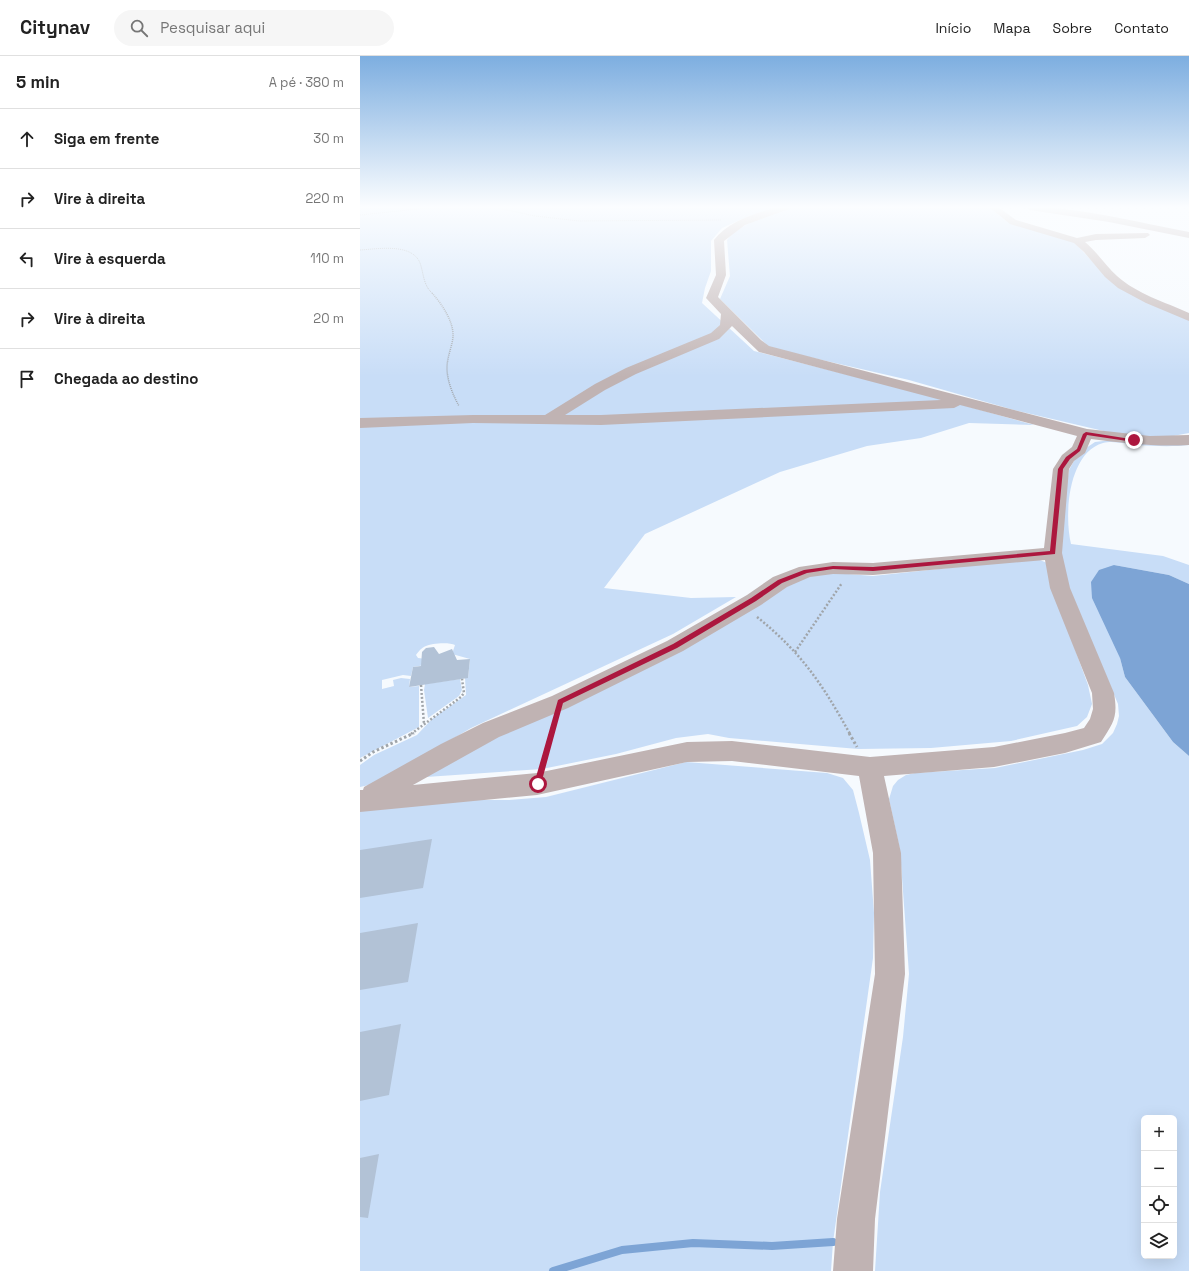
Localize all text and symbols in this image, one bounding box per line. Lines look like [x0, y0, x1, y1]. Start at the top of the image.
search box [114, 10, 394, 46]
text: Citynav [20, 15, 90, 40]
icon: search [128, 17, 150, 39]
text: Pesquisar aqui [160, 18, 265, 37]
text: Início [935, 19, 971, 37]
text: Mapa [993, 19, 1031, 37]
text: Sobre [1053, 19, 1092, 37]
text: Contato [1114, 19, 1169, 37]
text: 5 min [16, 71, 60, 93]
text: A pé · 380 m [269, 74, 344, 91]
icon: ahead [16, 128, 38, 150]
text: Siga em frente [54, 129, 160, 148]
text: 30 m [313, 130, 344, 147]
icon: right [16, 188, 38, 210]
text: Vire à direita [54, 189, 145, 208]
text: 220 m [305, 190, 344, 207]
icon: left [16, 248, 38, 270]
text: Vire à esquerda [54, 249, 166, 268]
text: 110 m [310, 250, 344, 267]
icon: right [16, 308, 38, 330]
text: Vire à direita [54, 309, 145, 328]
text: 20 m [313, 310, 344, 327]
icon: arrive [16, 368, 38, 390]
text: Chegada ao destino [54, 369, 198, 388]
route end [1125, 431, 1143, 449]
route start [529, 775, 547, 793]
map controls [1141, 1115, 1177, 1259]
button: + [1141, 1115, 1177, 1151]
button: − [1141, 1151, 1177, 1187]
button: locate [1141, 1187, 1177, 1223]
button: layers [1141, 1223, 1177, 1259]

